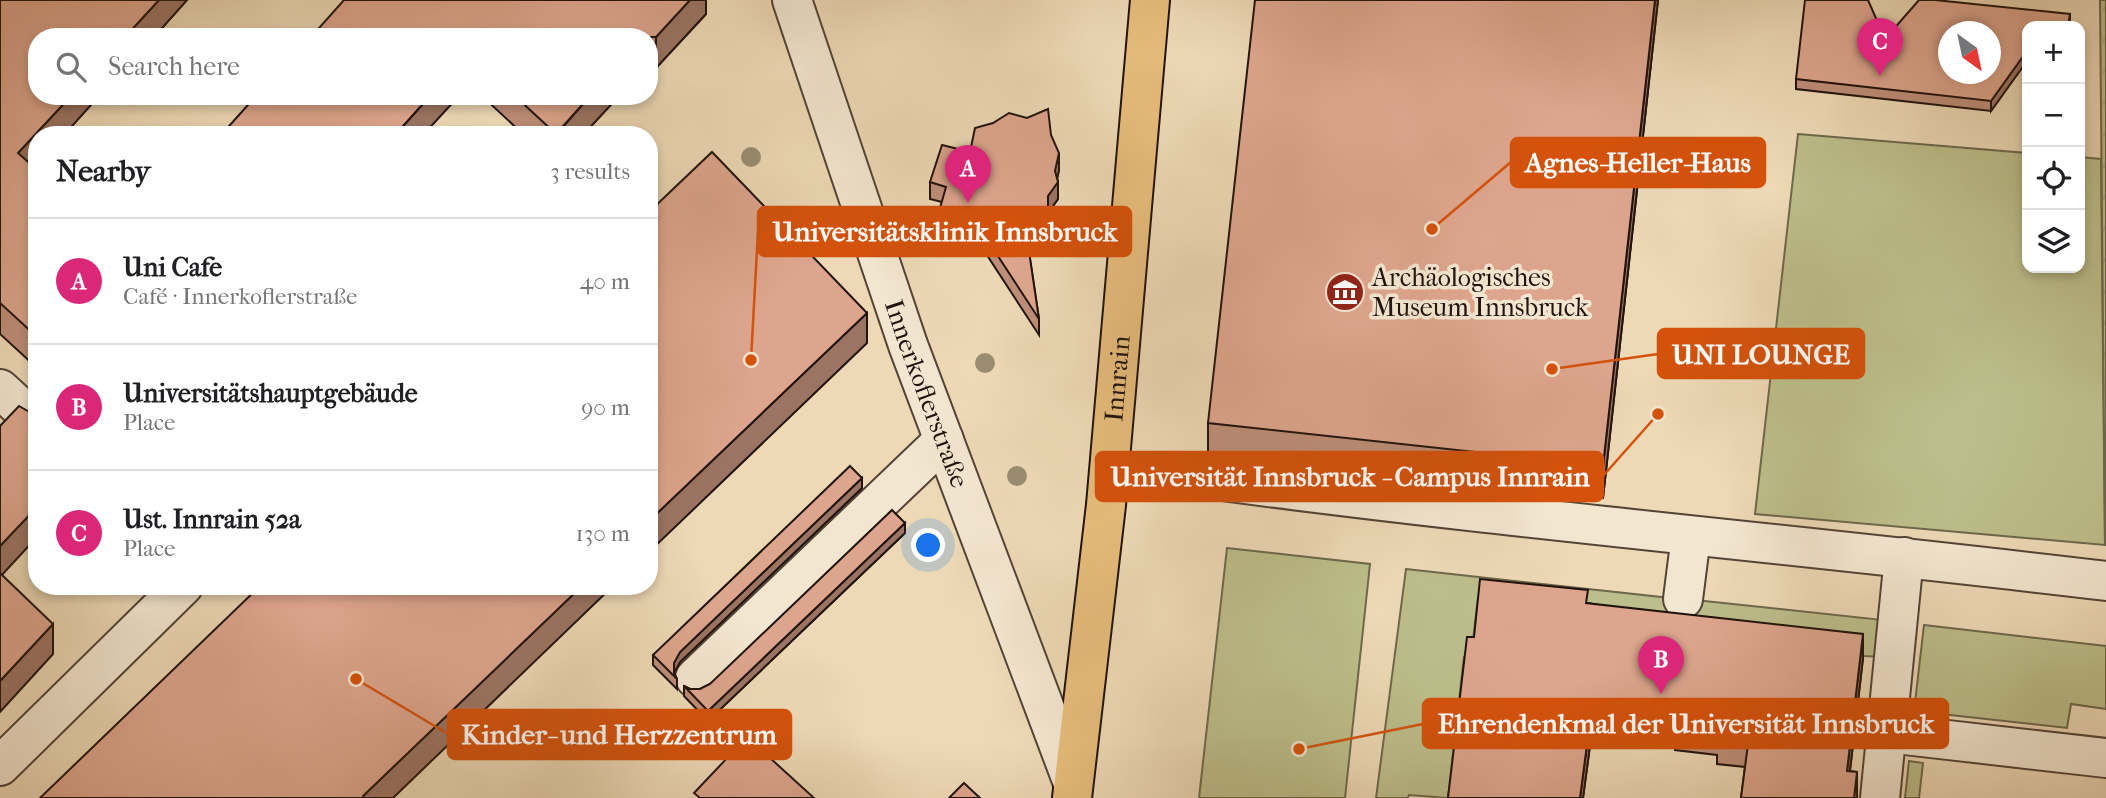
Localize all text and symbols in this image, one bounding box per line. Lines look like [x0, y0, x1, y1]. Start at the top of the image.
pin: C [1857, 18, 1903, 76]
north arrow [1938, 21, 2001, 84]
map controls [2022, 21, 2085, 273]
button: + [2022, 21, 2085, 84]
search box [28, 28, 658, 105]
icon: search [52, 48, 90, 86]
text: Search here [108, 51, 240, 82]
button: − [2022, 84, 2085, 147]
callout: Agnes-Heller-Haus [1511, 138, 1765, 187]
pin: A [945, 145, 991, 203]
text: Agnes-Heller-Haus [1523, 146, 1751, 179]
button: locate [2022, 147, 2085, 210]
text: Nearby [56, 154, 151, 189]
text: 3 results [550, 158, 630, 185]
callout: Universitätsklinik Innsbruck [758, 207, 1131, 256]
button: layers [2022, 210, 2085, 273]
text: Universitätsklinik Innsbruck [773, 215, 1119, 248]
text: Uni Cafe [123, 252, 222, 283]
place label: Archäologisches Museum Innsbruck [1371, 262, 1589, 323]
text: A [72, 268, 86, 295]
text: 40 m [580, 268, 630, 295]
museum icon: Archäologisches Museum Innsbruck [1324, 271, 1366, 313]
text: Café · Innerkoflerstraße [123, 283, 357, 310]
street label: Innerkoflerstraße [878, 296, 976, 492]
callout: UNI LOUNGE [1658, 329, 1864, 378]
street label: Innrain [1098, 334, 1136, 423]
text: UNI LOUNGE [1672, 338, 1850, 371]
text: Universitätshauptgebäude [123, 378, 418, 409]
text: B [72, 394, 86, 421]
text: 90 m [581, 394, 630, 421]
text: Place [123, 409, 175, 436]
callout: Universität Innsbruck - Campus Innrain [1096, 452, 1603, 501]
text: Universität Innsbruck - Campus Innrain [1110, 460, 1590, 493]
text: Ust. Innrain 52a [123, 504, 301, 535]
text: C [71, 520, 87, 547]
text: 130 m [576, 520, 630, 547]
your location [911, 528, 945, 562]
text: Place [123, 535, 175, 562]
pin: B [1638, 636, 1684, 694]
callout: Ehrendenkmal der Universität Innsbruck [1423, 699, 1948, 748]
text: Ehrendenkmal der Universität Innsbruck [1438, 707, 1936, 740]
callout: Kinder- und Herzzentrum [448, 710, 791, 759]
text: Kinder- und Herzzentrum [461, 718, 778, 751]

